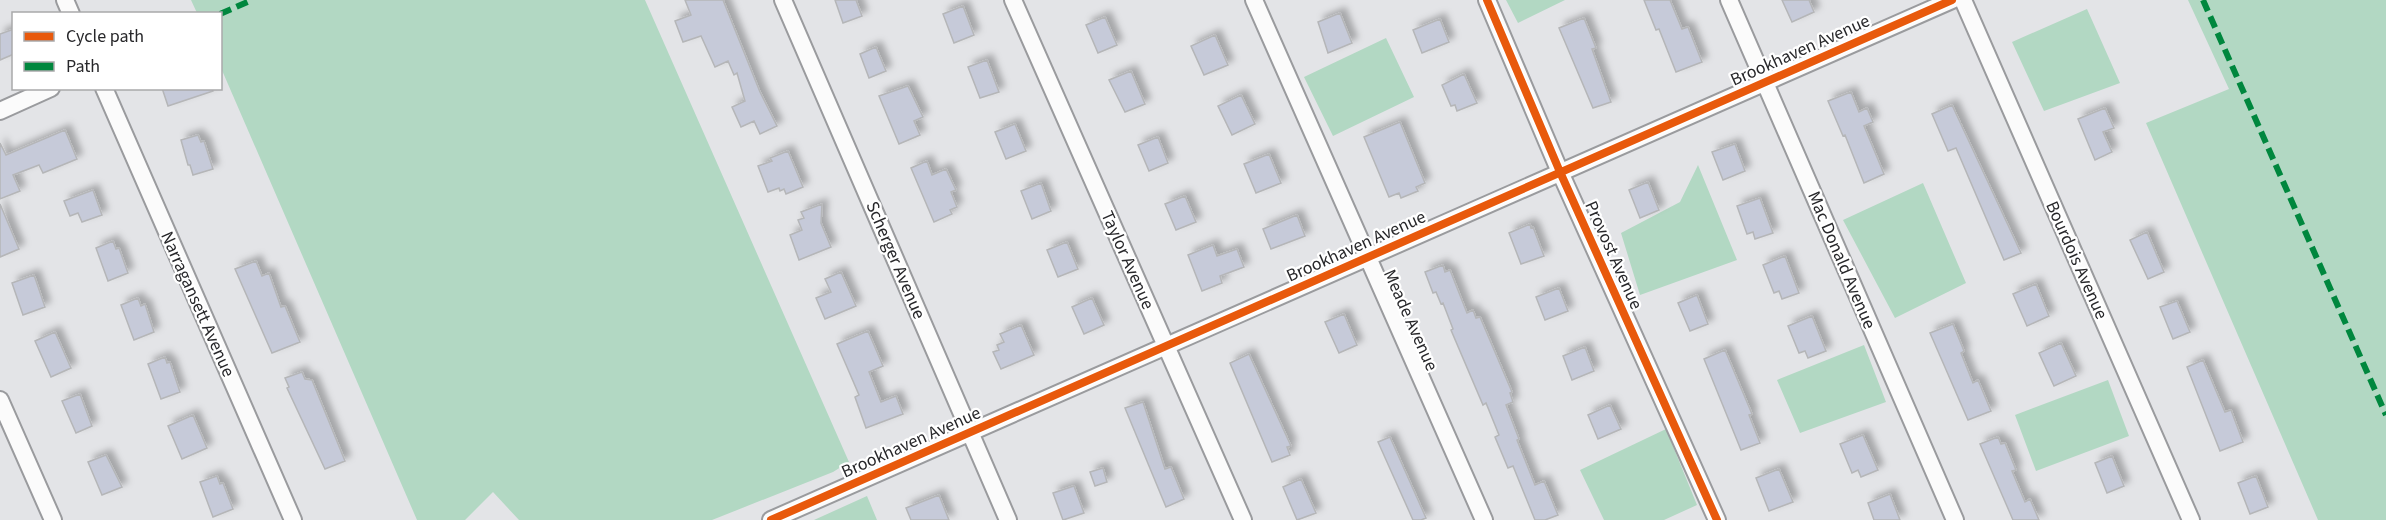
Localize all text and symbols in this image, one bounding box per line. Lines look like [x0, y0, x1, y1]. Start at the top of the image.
street label: Brookhaven Avenue [1727, 8, 1874, 92]
legend [12, 12, 222, 90]
text: Cycle path [66, 24, 144, 49]
text: Path [66, 54, 100, 79]
street label: Mac Donald Avenue [1801, 187, 1882, 333]
street label: Scherger Avenue [859, 197, 932, 323]
street label: Provost Avenue [1578, 197, 1649, 313]
street label: Bourdois Avenue [2039, 197, 2114, 323]
street label: Brookhaven Avenue [1283, 204, 1430, 288]
street label: Taylor Avenue [1095, 207, 1160, 314]
street label: Narragansett Avenue [154, 228, 241, 381]
street label: Meade Avenue [1377, 265, 1444, 375]
street label: Brookhaven Avenue [838, 400, 985, 484]

